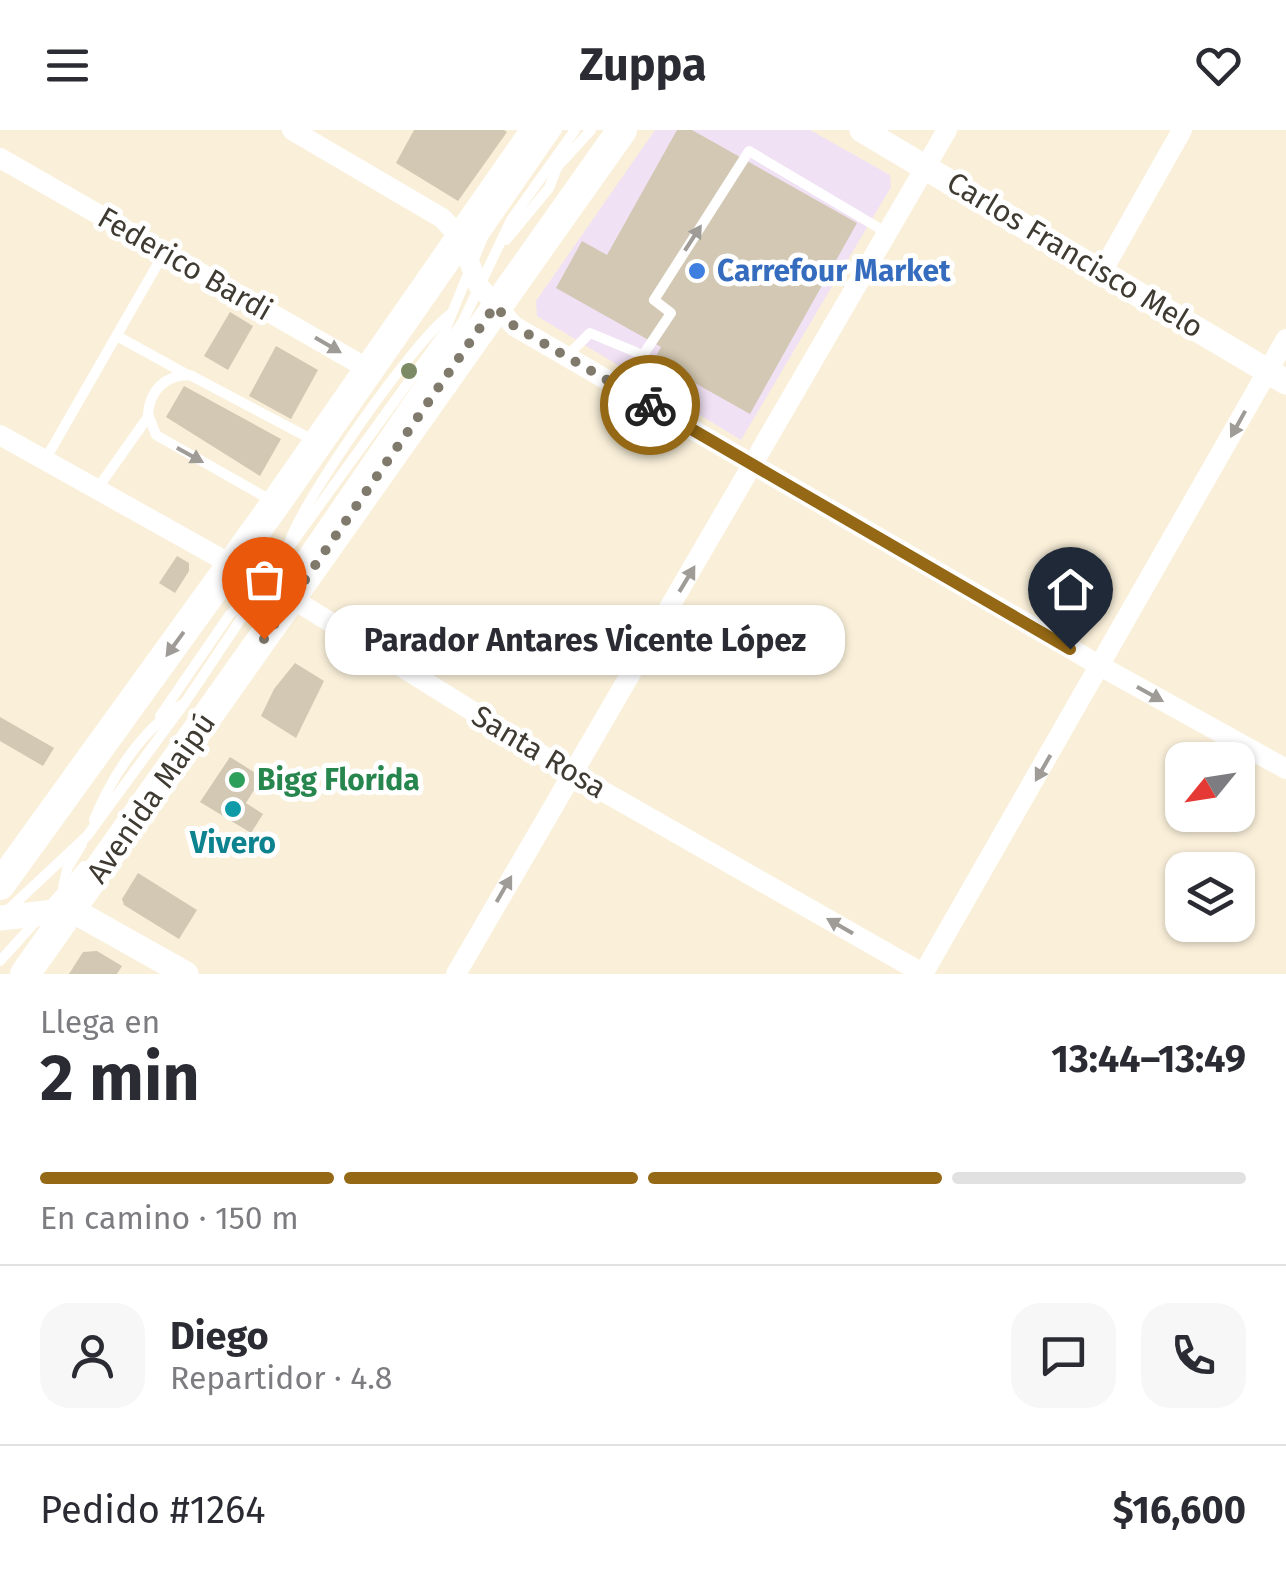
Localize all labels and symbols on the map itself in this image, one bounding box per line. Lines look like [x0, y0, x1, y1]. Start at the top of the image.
street label: Carlos Francisco Melo [940, 164, 1210, 346]
street label: Federico Bardi [91, 200, 279, 328]
one-way arrow [684, 224, 702, 252]
place label: Carrefour Market [717, 253, 951, 289]
marker: Carrefour Market [686, 260, 708, 282]
one-way arrow [314, 336, 342, 354]
courier [600, 355, 700, 455]
one-way arrow [1229, 410, 1247, 438]
one-way arrow [176, 445, 204, 463]
pin [222, 537, 307, 640]
pin [1028, 547, 1113, 650]
one-way arrow [678, 565, 695, 593]
callout: Parador Antares Vicente López [324, 604, 844, 674]
one-way arrow [166, 631, 185, 657]
one-way arrow [1136, 685, 1165, 702]
street label: Santa Rosa [465, 698, 613, 806]
street label: Avenida Maipú [79, 706, 223, 890]
north arrow [1165, 742, 1255, 832]
one-way arrow [1035, 754, 1052, 782]
place label: Bigg Florida [257, 762, 420, 798]
marker: Bigg Florida [226, 769, 248, 791]
marker: Vivero [222, 798, 244, 820]
place label: Vivero [189, 825, 276, 861]
one-way arrow [496, 875, 513, 904]
one-way arrow [825, 918, 854, 935]

